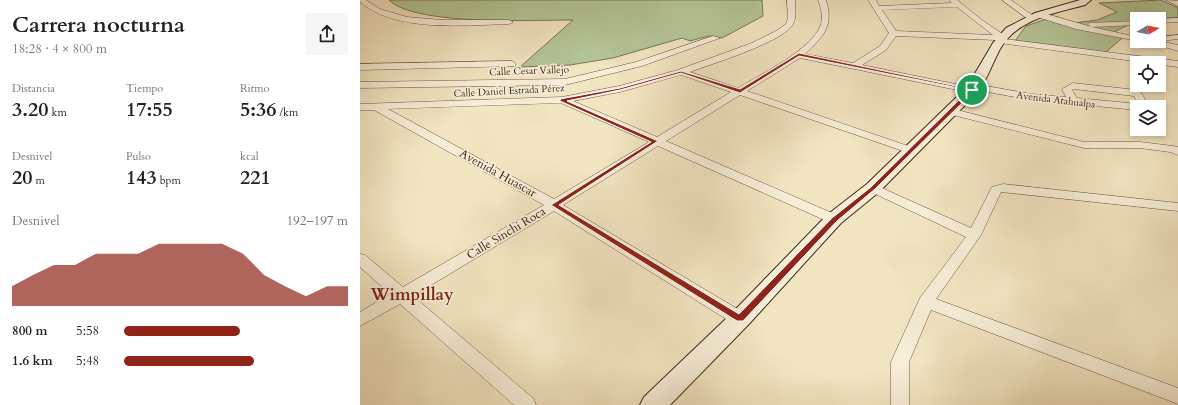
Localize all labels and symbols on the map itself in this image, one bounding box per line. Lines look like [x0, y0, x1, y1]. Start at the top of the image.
north arrow [1130, 12, 1166, 48]
street label: Calle Cesar Vallejo [489, 63, 570, 79]
pin [955, 73, 989, 107]
street label: Calle Daniel Estrada Pérez [453, 81, 565, 101]
street label: Avenida Atahualpa [1016, 88, 1097, 112]
street label: Avenida Huascar [457, 145, 540, 201]
street label: Calle Sinchi Roca [464, 203, 549, 263]
district label: Wimpillay [369, 283, 454, 306]

